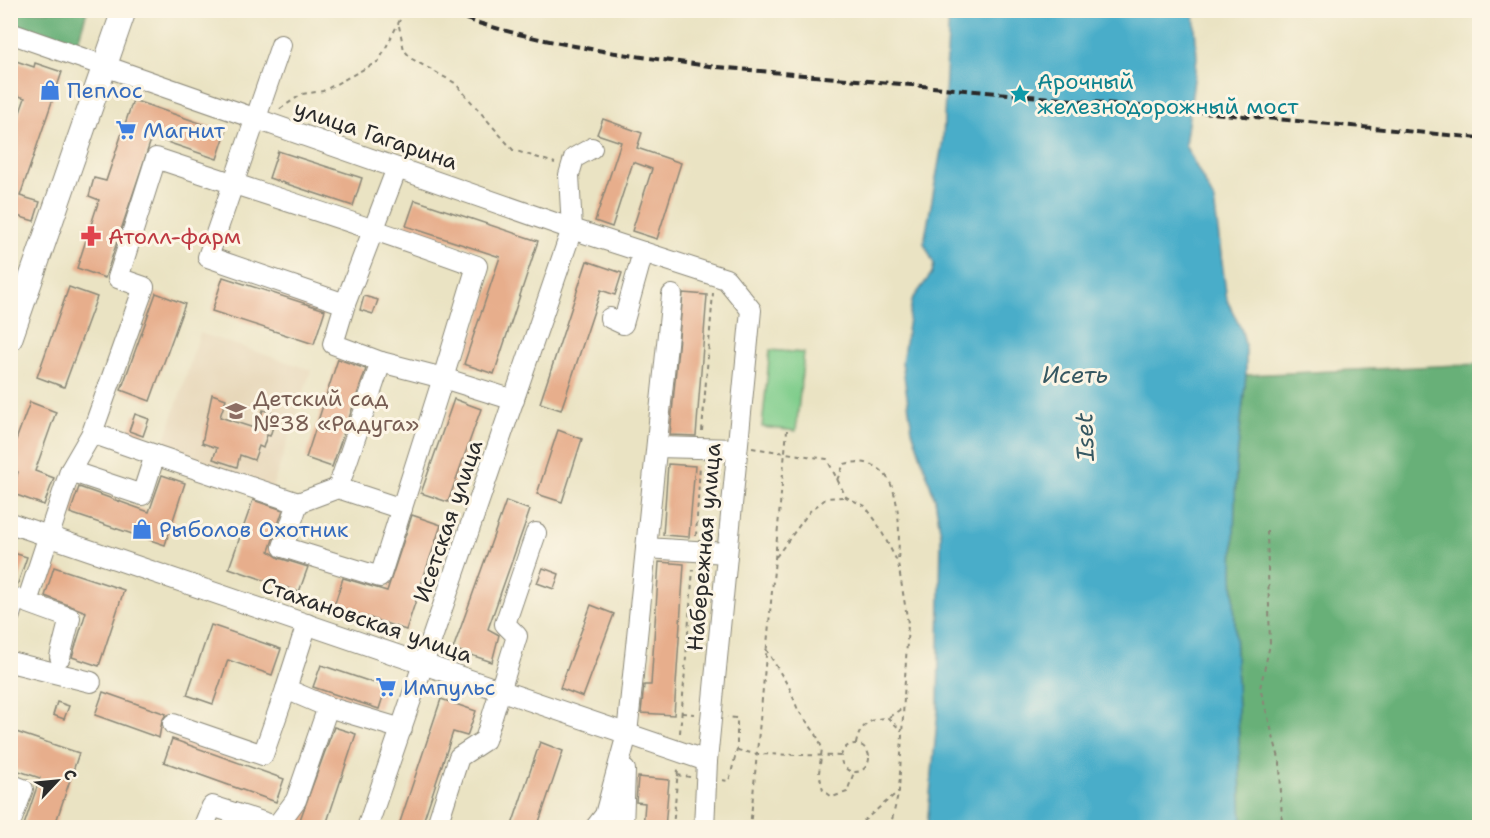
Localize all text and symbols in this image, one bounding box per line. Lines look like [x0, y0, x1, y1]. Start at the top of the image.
place label: Арочный железнодорожный мост [1037, 67, 1299, 121]
place label: Пеплос [67, 76, 143, 105]
shop icon: Пеплос [38, 78, 62, 102]
place icon: Арочный железнодорожный мост [1008, 82, 1032, 106]
street label: улица Гагарина [290, 93, 462, 177]
place label: Магнит [143, 116, 226, 145]
supermarket icon: Магнит [114, 118, 138, 142]
place label: Атолл-фарм [108, 222, 241, 251]
pharmacy icon: Атолл-фарм [79, 224, 103, 248]
water label: Исеть [1042, 359, 1108, 391]
place label: Детский сад №38 «Радуга» [253, 384, 419, 438]
school or university icon: Детский сад №38 «Радуга» [224, 399, 248, 423]
water label: Iset [1068, 412, 1102, 463]
street label: Исетская улица [407, 436, 489, 606]
street label: Набережная улица [680, 441, 728, 652]
place label: Рыболов Охотник [159, 515, 349, 544]
shop icon: Рыболов Охотник [130, 517, 154, 541]
street label: Стахановская улица [258, 570, 477, 670]
place label: Импульс [403, 673, 496, 702]
supermarket icon: Импульс [374, 675, 398, 699]
north arrow [27, 751, 87, 811]
text: С [58, 766, 82, 784]

